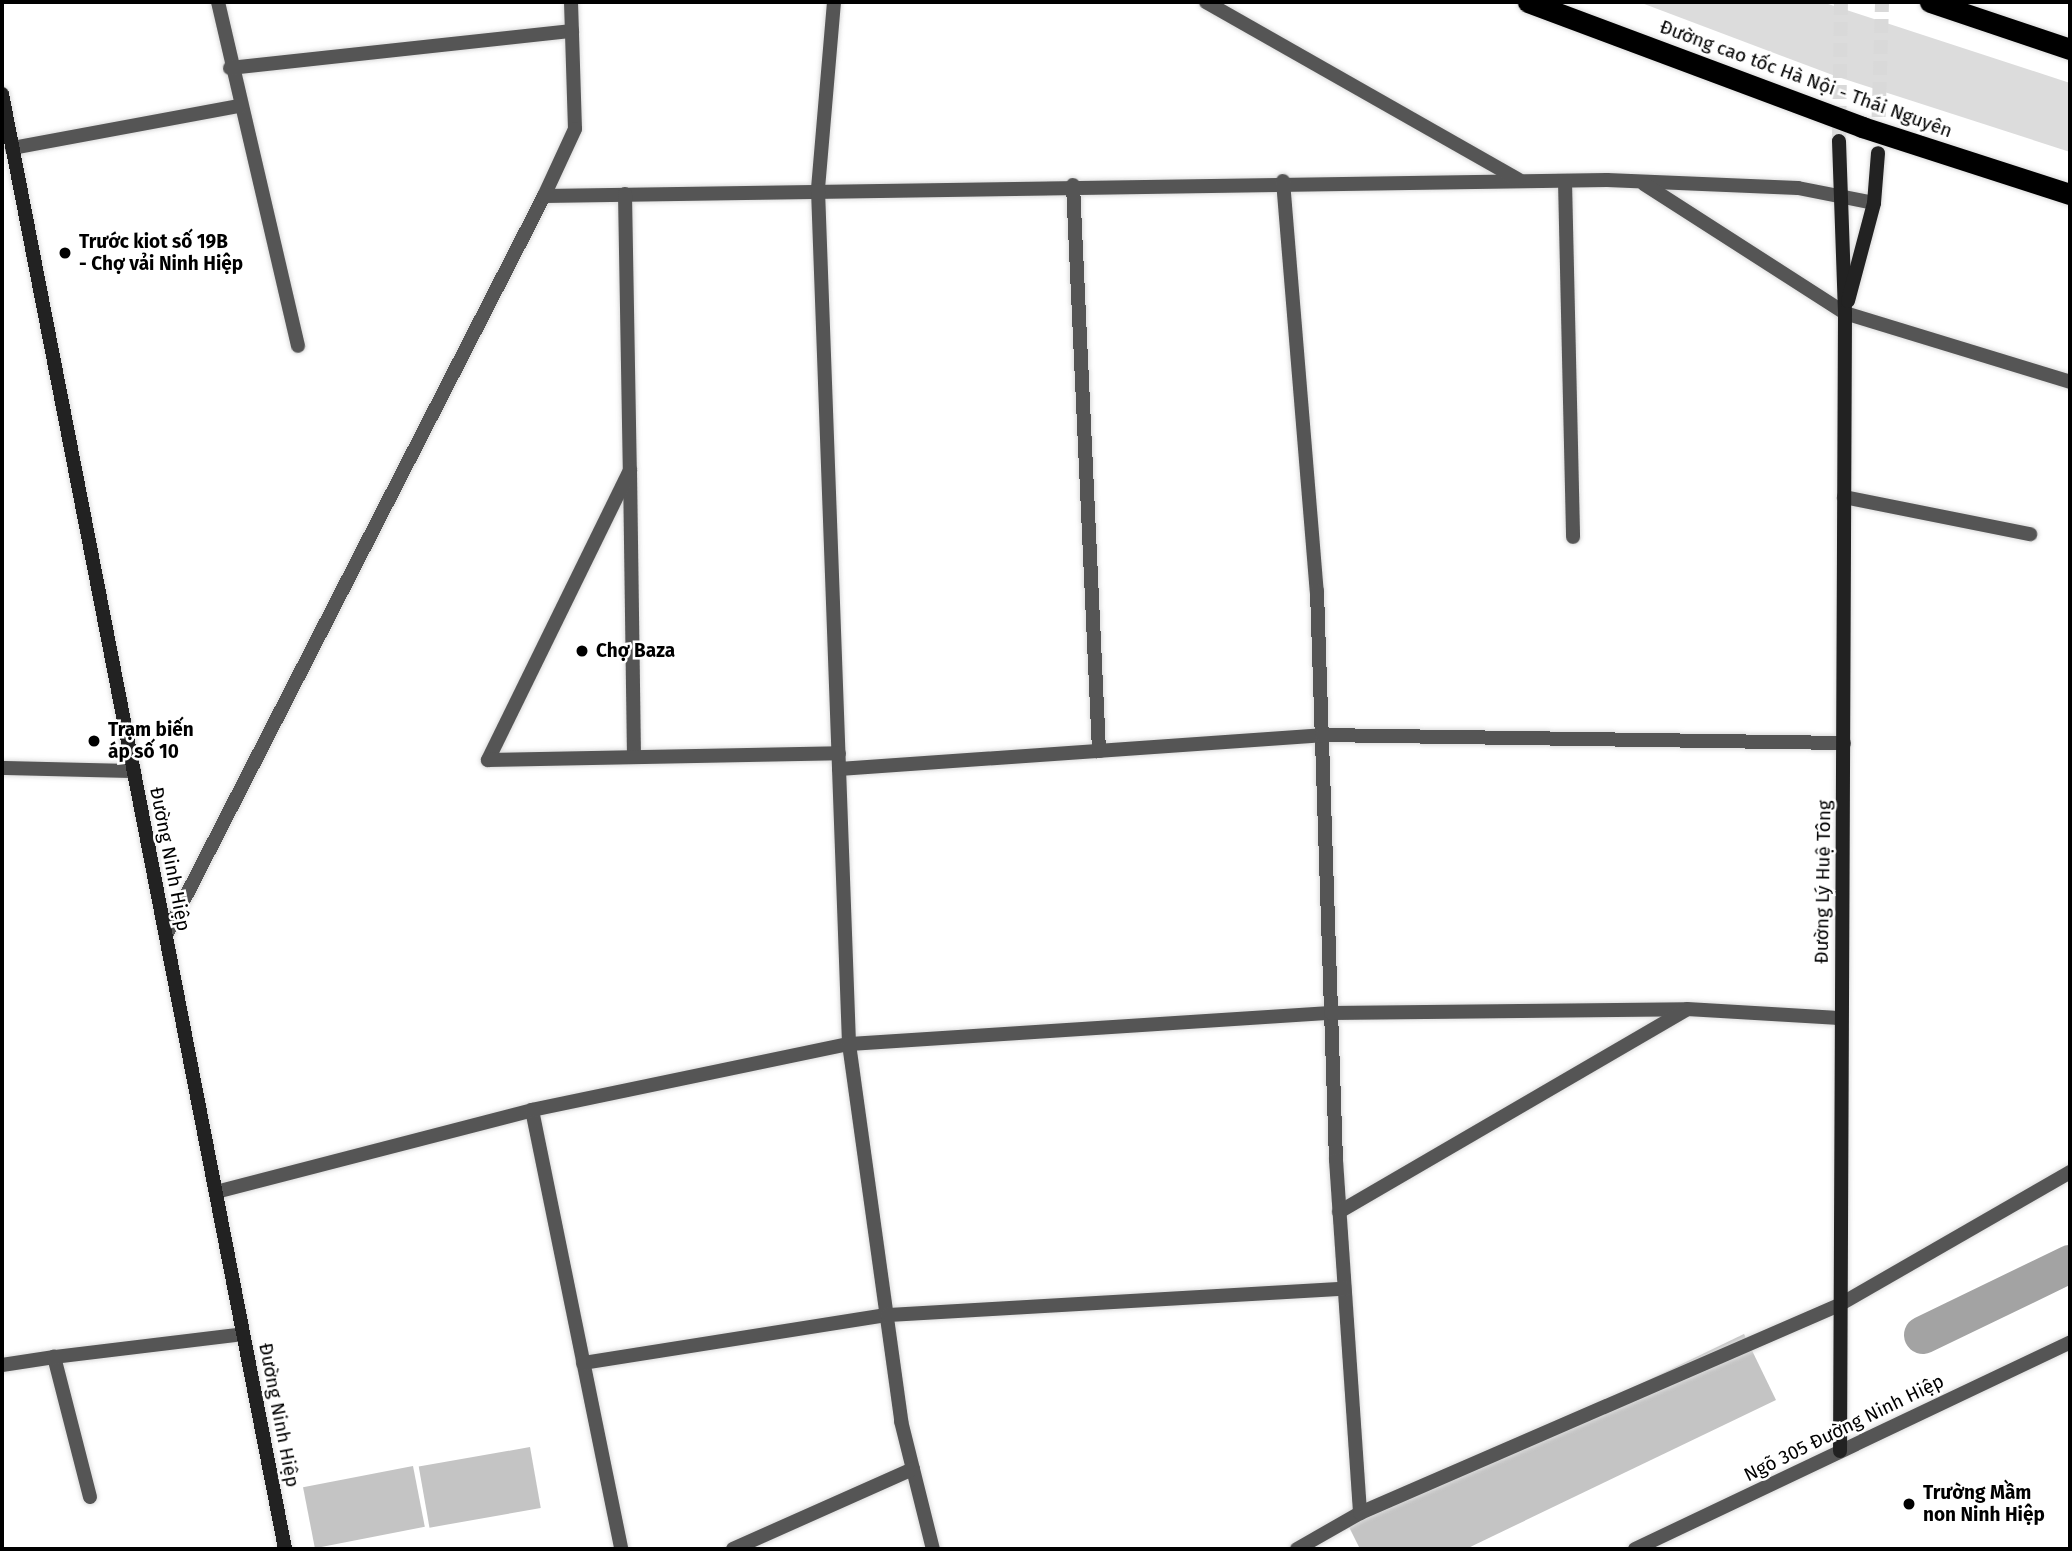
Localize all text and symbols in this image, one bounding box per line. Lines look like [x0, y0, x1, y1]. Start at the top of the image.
street label: Đường cao tốc Hà Nội - Thái Nguyên [1657, 15, 1955, 143]
place label: Trước kiot số 19B - Chợ vải Ninh Hiệp [79, 231, 243, 275]
marker: Trước kiot số 19B - Chợ vải Ninh Hiệp [57, 245, 73, 261]
place label: Chợ Baza [596, 640, 675, 662]
marker: Chợ Baza [574, 643, 590, 659]
place label: Trạm biến áp số 10 [108, 719, 194, 763]
marker: Trạm biến áp số 10 [86, 733, 102, 749]
street label: Đường Ninh Hiệp [145, 785, 195, 933]
street label: Đường Lý Huệ Tông [1810, 800, 1836, 964]
street label: Đường Ninh Hiệp [254, 1341, 304, 1489]
street label: Ngõ 305 Đường Ninh Hiệp [1740, 1370, 1948, 1486]
place label: Trường Mầm non Ninh Hiệp [1923, 1482, 2045, 1526]
marker: Trường Mầm non Ninh Hiệp [1901, 1496, 1917, 1512]

